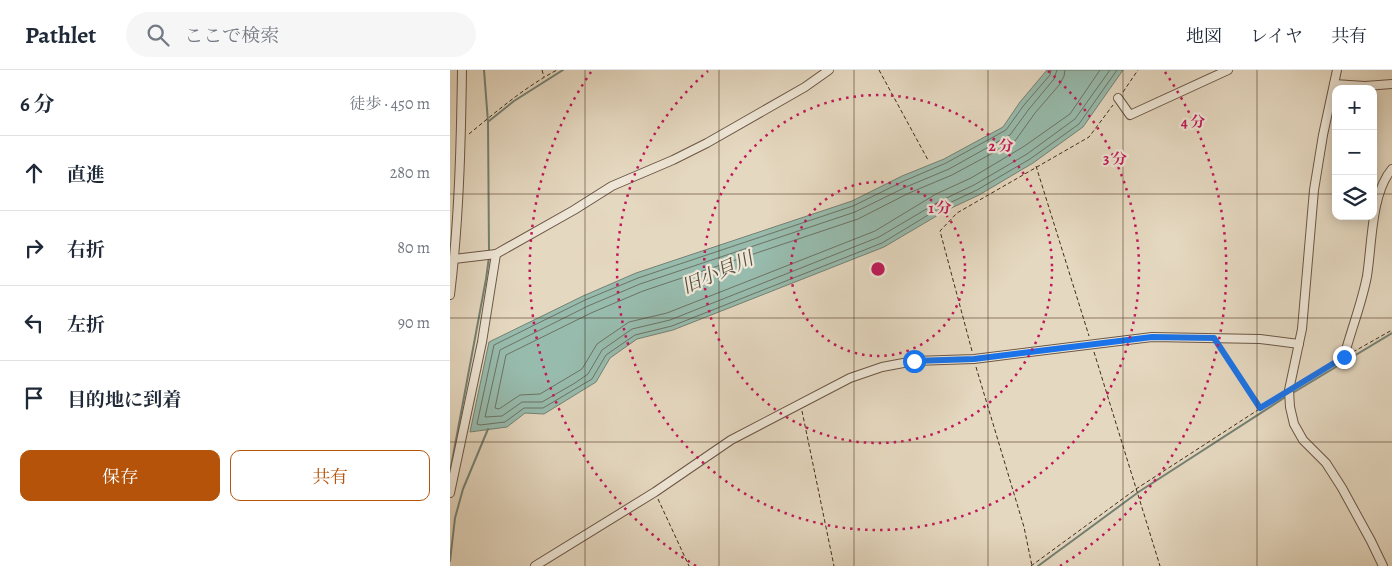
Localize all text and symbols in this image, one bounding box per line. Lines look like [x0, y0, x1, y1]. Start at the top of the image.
search box [126, 12, 476, 57]
text: Pathlet [25, 19, 96, 51]
icon: search [144, 21, 172, 49]
text: ここで検索 [184, 23, 279, 49]
text: 地図 [1186, 24, 1222, 48]
text: レイヤ [1250, 24, 1303, 48]
text: 共有 [1331, 24, 1367, 48]
map controls [1332, 85, 1377, 220]
button: + [1332, 85, 1377, 130]
text: 6 分 [20, 90, 54, 118]
text: 徒歩 · 450 m [349, 93, 430, 115]
text: 4 分 [1181, 112, 1205, 132]
button: − [1332, 130, 1377, 175]
text: 2 分 [989, 136, 1013, 156]
text: 3 分 [1103, 149, 1127, 169]
icon: ahead [20, 159, 48, 187]
text: 直進 [67, 162, 105, 188]
text: 280 m [390, 162, 430, 184]
button: layers [1332, 175, 1377, 220]
text: 1 分 [929, 198, 951, 218]
icon: right [20, 234, 48, 262]
text: 右折 [67, 237, 105, 263]
text: 80 m [397, 237, 430, 259]
water label: 旧小貝川 [677, 245, 759, 300]
centre of rings [869, 260, 887, 278]
icon: left [20, 309, 48, 337]
text: 左折 [67, 312, 105, 338]
text: 90 m [398, 312, 430, 334]
route end [1333, 346, 1356, 369]
route start [903, 350, 926, 373]
icon: arrive [20, 384, 48, 412]
text: 目的地に到着 [67, 387, 181, 413]
button: 保存 [20, 450, 220, 501]
button: 共有 [230, 450, 430, 501]

